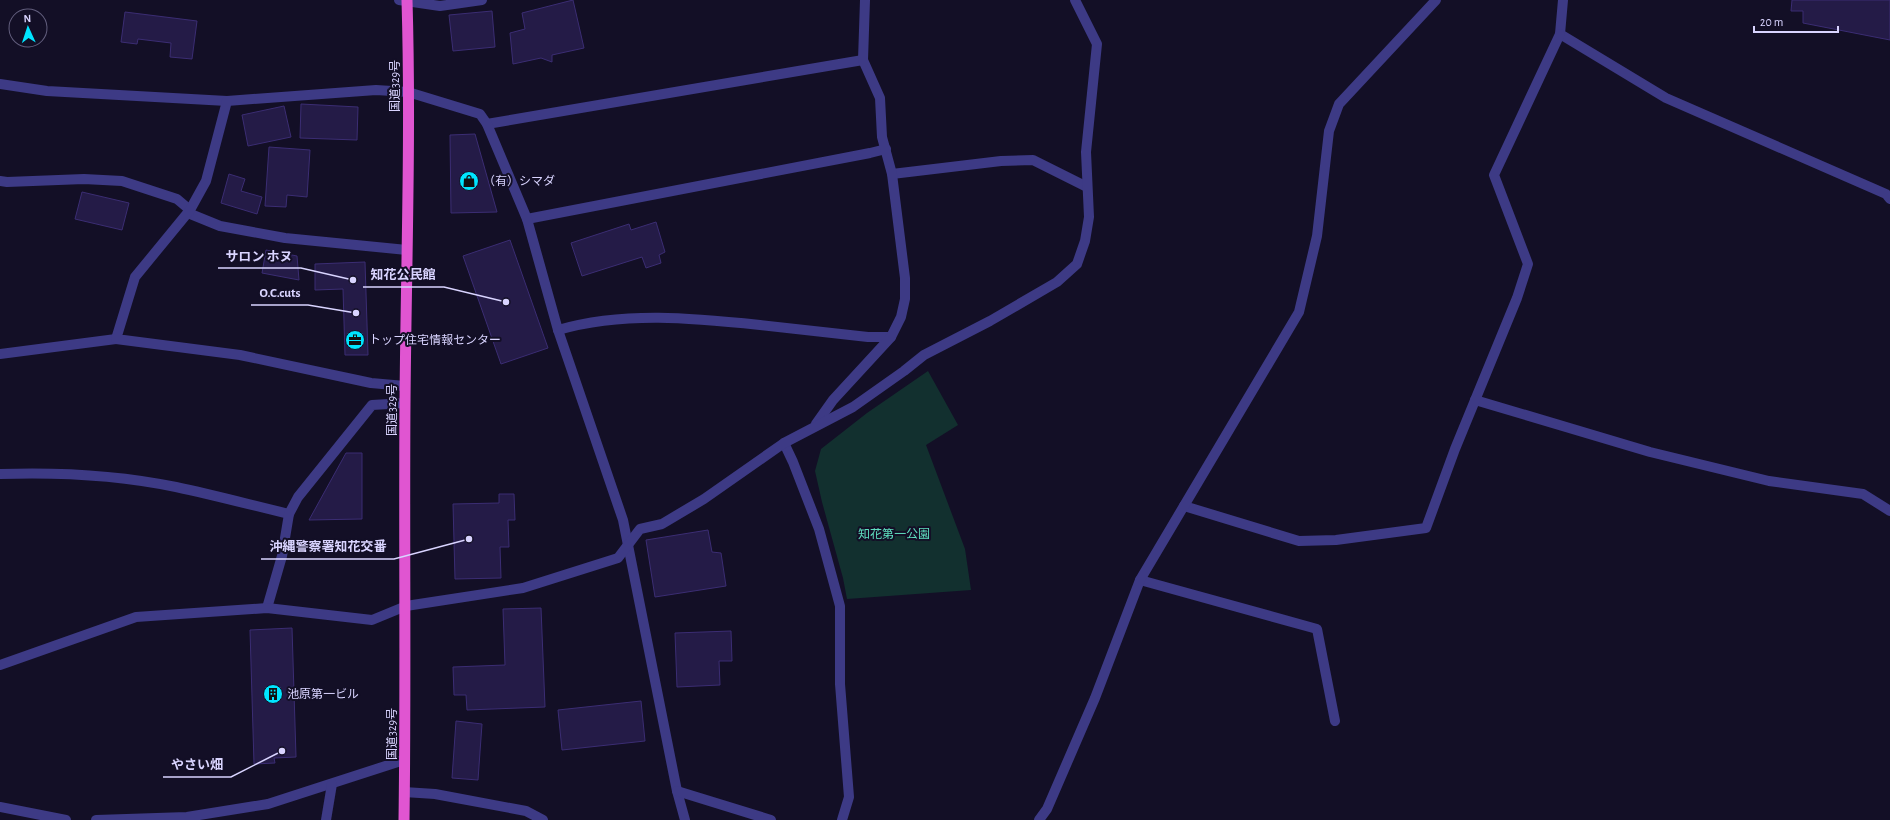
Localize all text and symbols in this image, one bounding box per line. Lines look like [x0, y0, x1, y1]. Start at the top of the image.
north arrow [8, 8, 48, 48]
scale bar [1754, 8, 1838, 34]
text: N [23, 13, 32, 24]
text: 20 m [1760, 16, 1783, 28]
street label: 国道329号 [388, 60, 401, 112]
shop icon: （有）シマダ [458, 170, 480, 192]
place label: （有）シマダ [483, 174, 555, 187]
callout: サロン ホヌ [218, 243, 301, 268]
text: サロン ホヌ [226, 250, 292, 264]
callout: 知花公民館 [363, 262, 444, 287]
text: 知花公民館 [370, 267, 436, 282]
callout: O.C.cuts [251, 280, 308, 305]
text: O.C.cuts [260, 287, 300, 300]
office icon: トップ住宅情報センター [344, 329, 366, 351]
place label: トップ住宅情報センター [369, 333, 501, 346]
street label: 国道329号 [385, 384, 398, 436]
park label: 知花第一公園 [858, 527, 930, 540]
callout: 沖縄警察署知花交番 [261, 534, 394, 559]
text: 沖縄警察署知花交番 [269, 539, 387, 554]
building icon: 池原第一ビル [262, 683, 284, 705]
place label: 池原第一ビル [287, 687, 359, 700]
street label: 国道329号 [385, 708, 398, 760]
callout: やさい畑 [163, 752, 231, 777]
text: やさい畑 [171, 758, 223, 772]

